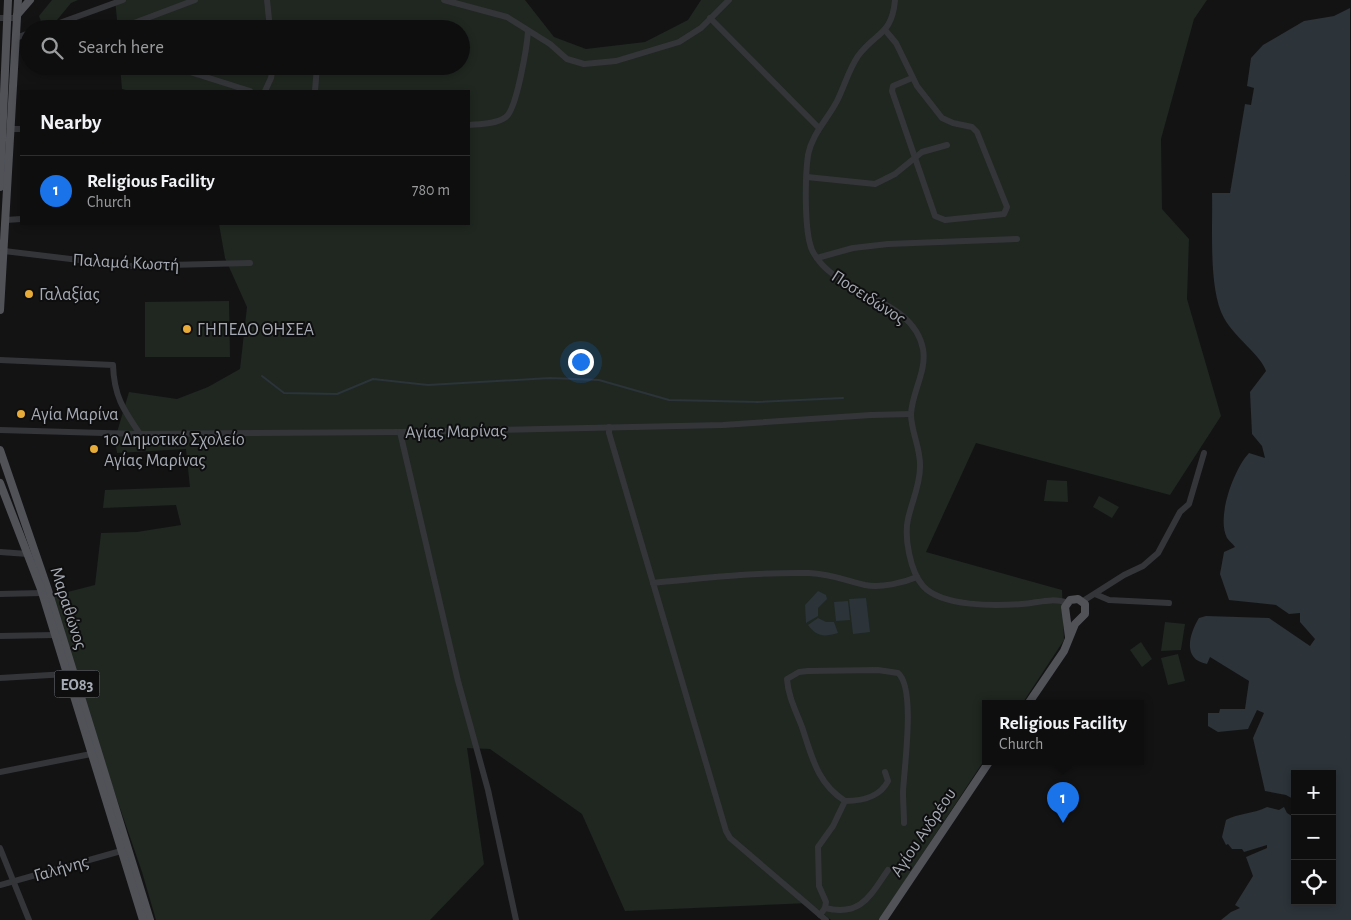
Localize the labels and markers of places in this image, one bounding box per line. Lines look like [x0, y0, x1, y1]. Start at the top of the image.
place label: Γαλαξίας [39, 285, 100, 304]
marker: Γαλαξίας [23, 288, 35, 300]
place label: ΓΗΠΕΔΟ ΘΗΣΕΑ [197, 321, 315, 339]
marker: ΓΗΠΕΔΟ ΘΗΣΕΑ [181, 323, 193, 335]
place label: Αγία Μαρίνα [31, 405, 119, 424]
marker: Αγία Μαρίνα [15, 408, 27, 420]
place label: 1ο Δημοτικό Σχολείο Αγίας Μαρίνας [104, 430, 245, 470]
marker: 1ο Δημοτικό Σχολείο Αγίας Μαρίνας [88, 443, 100, 455]
pin: 1 [1047, 782, 1079, 823]

